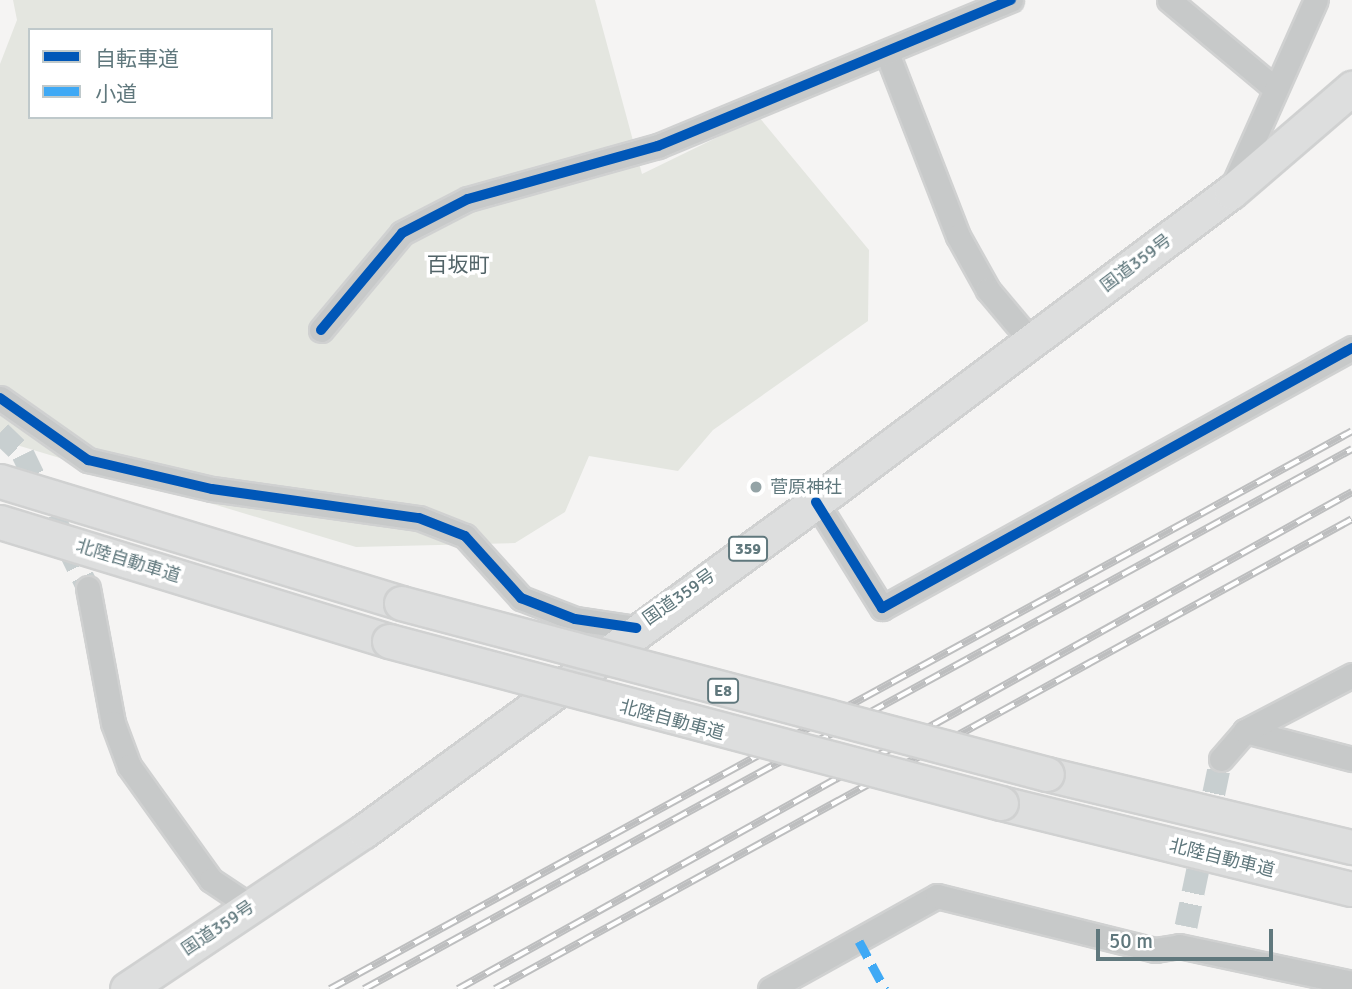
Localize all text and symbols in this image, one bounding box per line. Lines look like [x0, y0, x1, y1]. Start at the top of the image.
legend [28, 28, 273, 119]
text: 自転車道 [95, 46, 179, 72]
text: 小道 [95, 81, 137, 107]
street label: 国道359号 [1096, 229, 1176, 297]
district label: 百坂町 [427, 252, 489, 278]
place label: 菅原神社 [770, 476, 842, 498]
marker: 菅原神社 [748, 479, 764, 495]
street label: 北陸自動車道 [73, 535, 183, 587]
road number: 359 [727, 536, 769, 562]
street label: 国道359号 [639, 564, 719, 630]
road number: E8 [706, 678, 740, 704]
street label: 北陸自動車道 [617, 696, 727, 744]
street label: 北陸自動車道 [1167, 834, 1277, 882]
street label: 国道359号 [177, 896, 259, 960]
scale bar [1100, 916, 1277, 960]
text: 50 m [1109, 928, 1153, 954]

